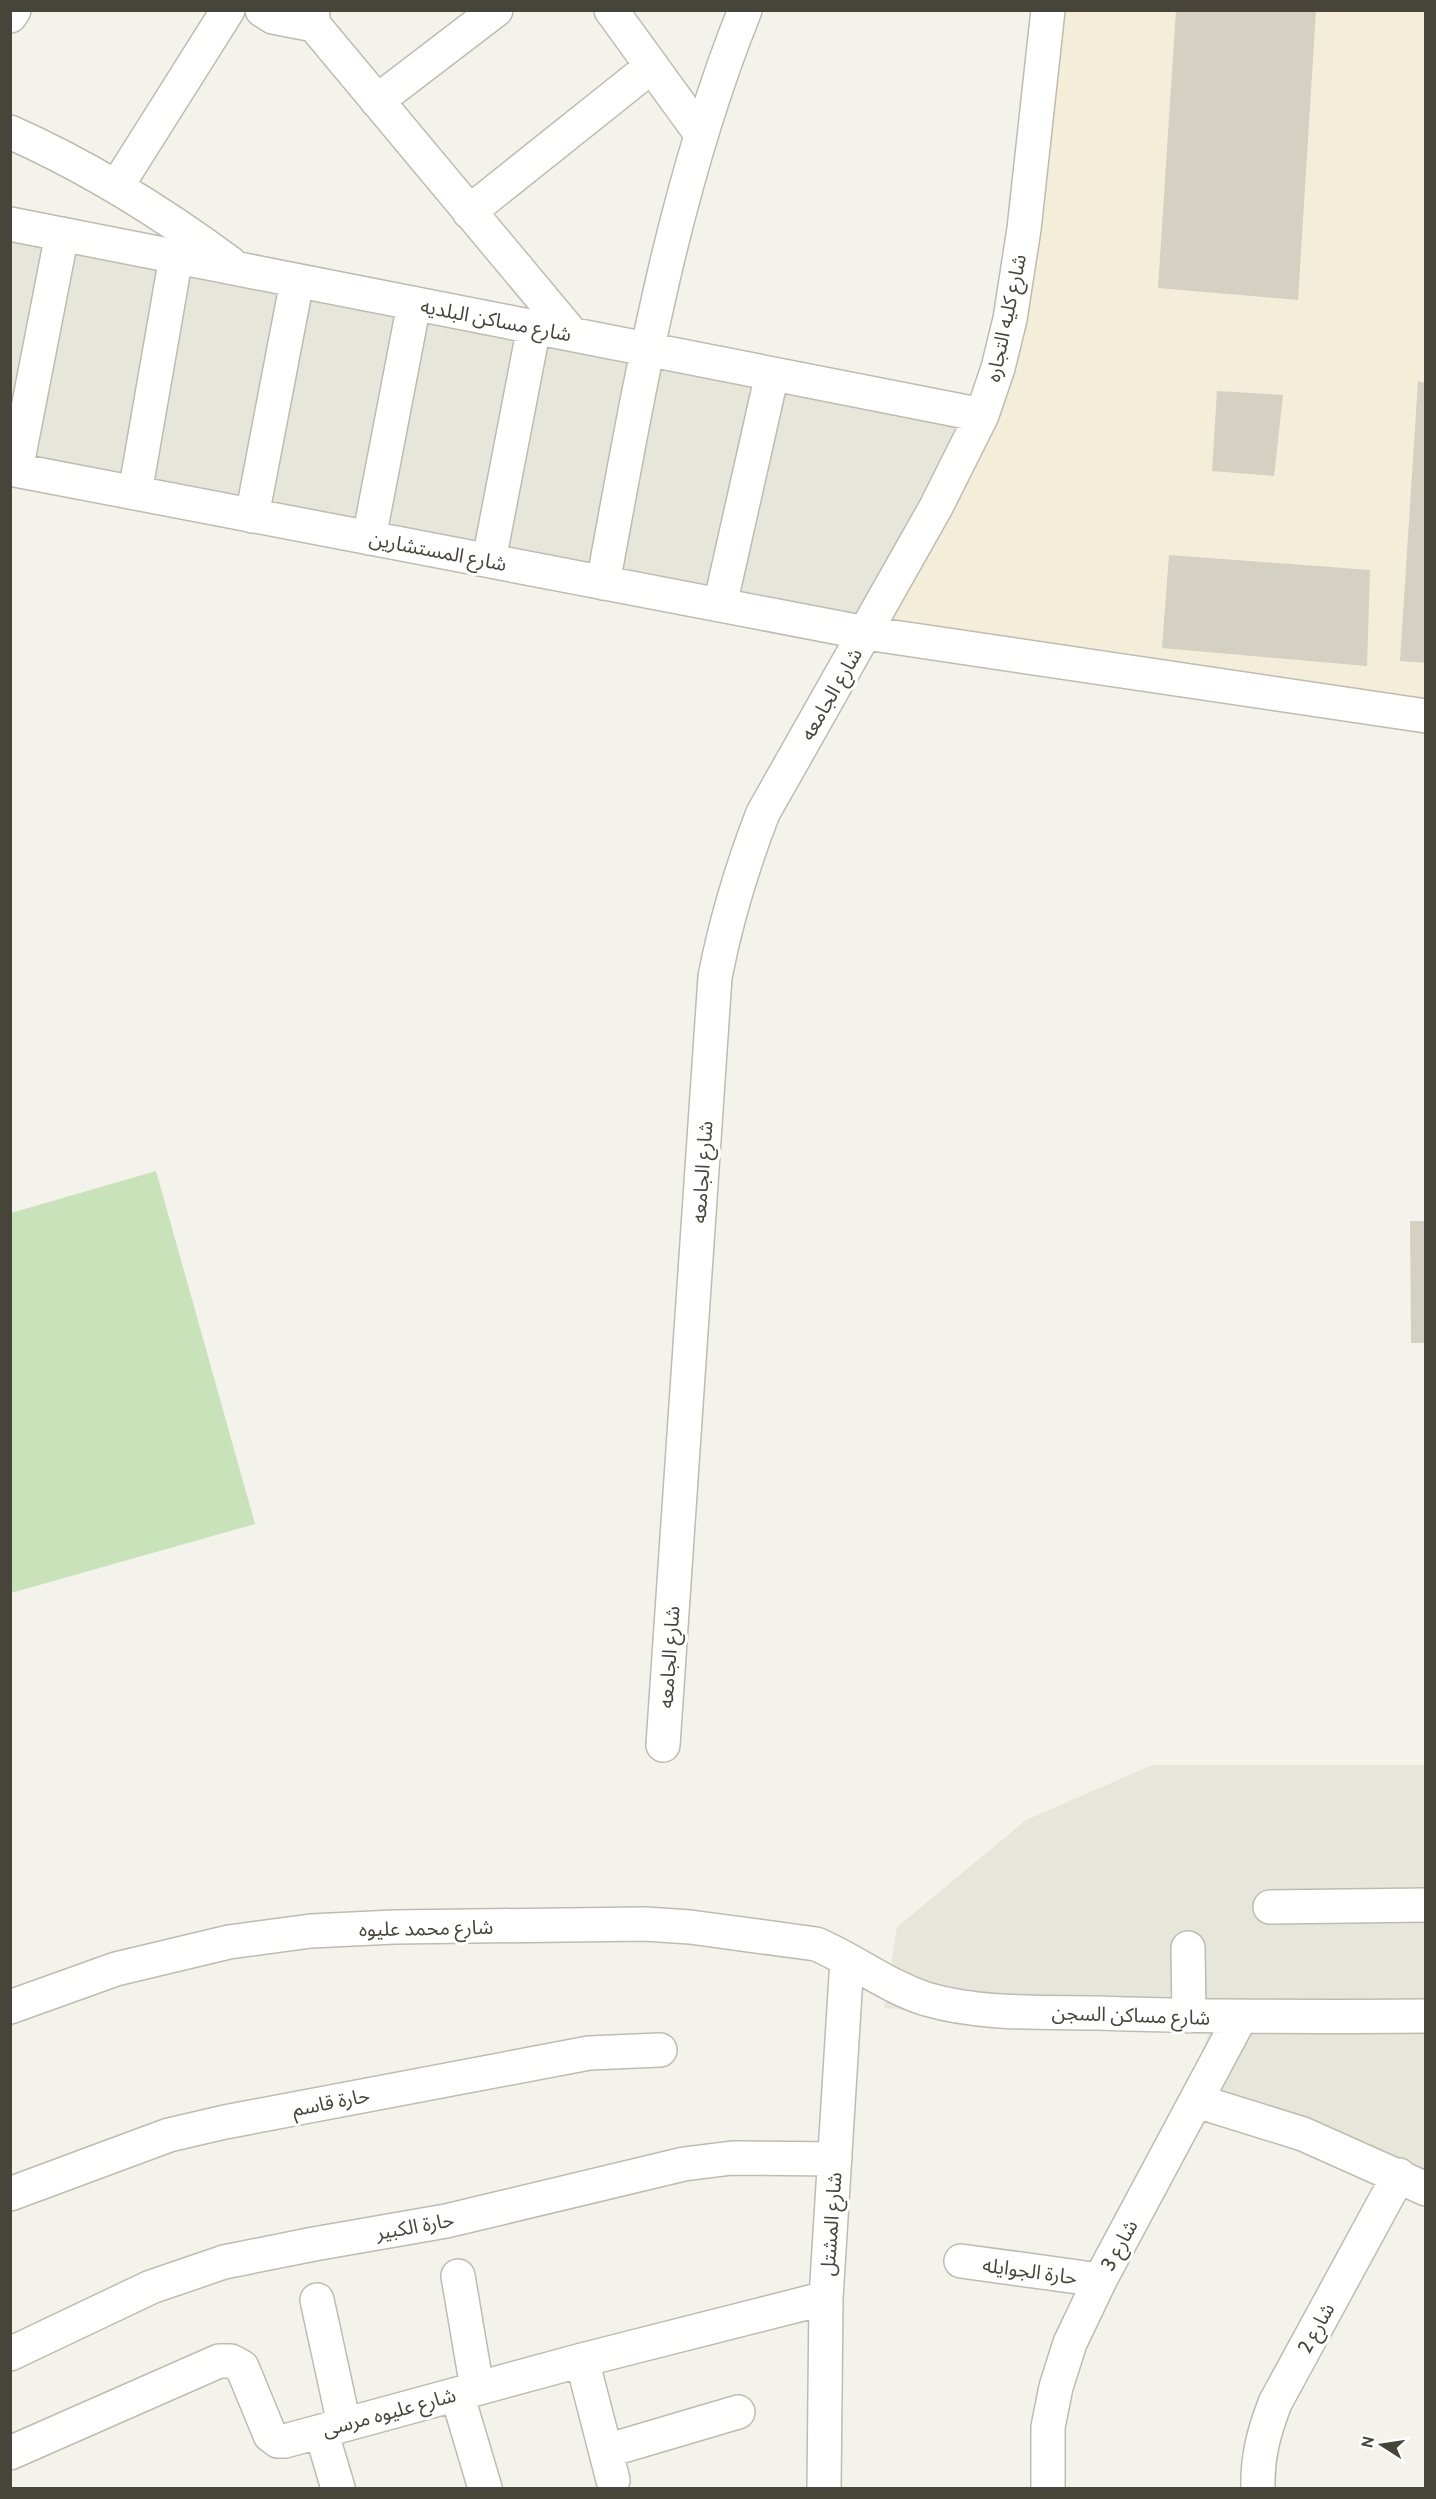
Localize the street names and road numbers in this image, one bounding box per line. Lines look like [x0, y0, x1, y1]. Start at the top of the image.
street label: شارع كليه التجاره [981, 252, 1034, 385]
street label: شارع مساكن البلديه [418, 294, 574, 349]
street label: شارع المستشارين [367, 526, 509, 579]
street label: شارع الجامعه [795, 644, 870, 746]
street label: شارع الجامعه [686, 1120, 721, 1224]
street label: شارع الجامعه [653, 1605, 688, 1709]
street label: شارع محمد عليوه [359, 1915, 493, 1944]
street label: شارع مساكن السجن [1051, 2000, 1211, 2033]
street label: حارة قاسم [290, 2083, 372, 2124]
street label: شارع المشتل [815, 2171, 850, 2277]
street label: حارة الكبير [373, 2207, 456, 2245]
street label: شارع 3 [1095, 2215, 1145, 2276]
street label: حارة الجوايله [981, 2252, 1079, 2290]
street label: شارع 2 [1292, 2299, 1342, 2359]
street label: شارع عليوه مرسى [320, 2383, 459, 2444]

